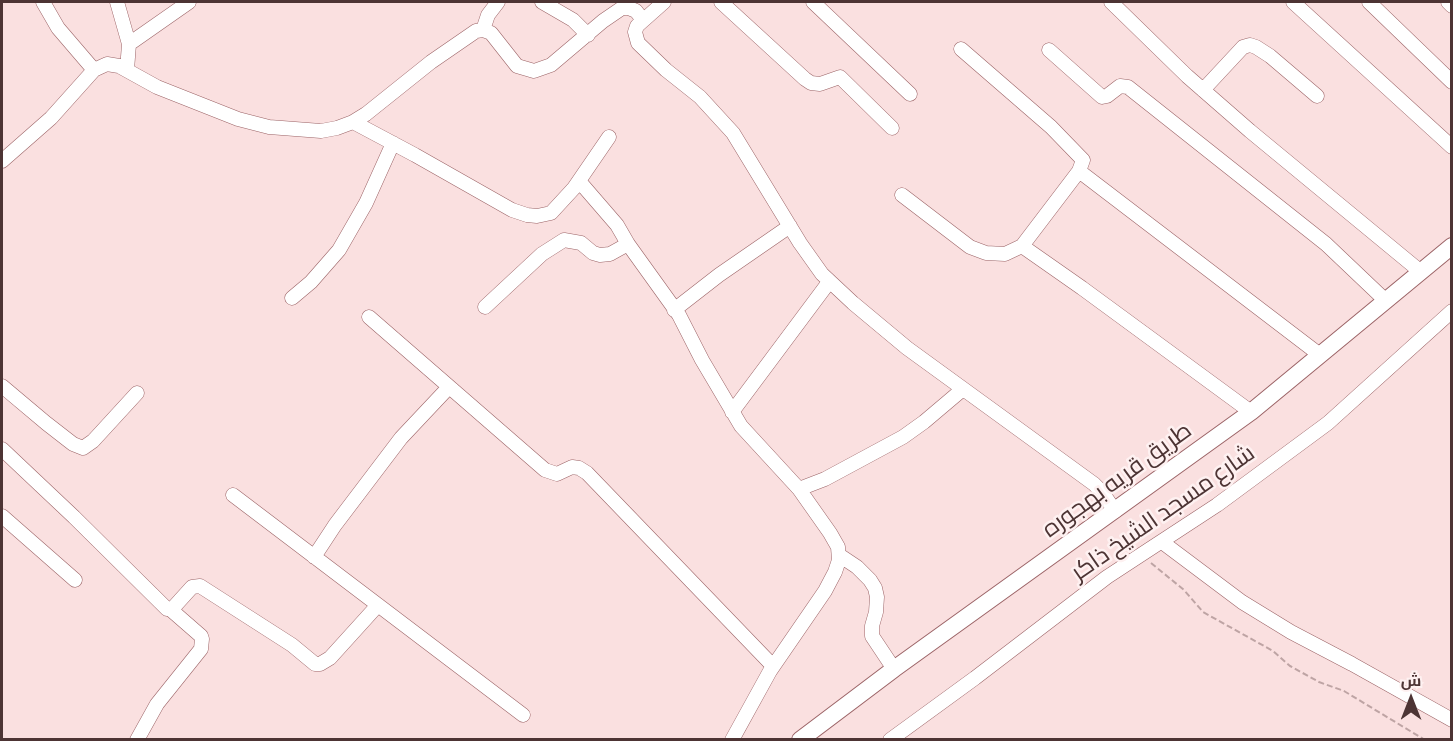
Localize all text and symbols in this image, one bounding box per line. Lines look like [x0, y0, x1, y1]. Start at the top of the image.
street label: طريق قريه بهجوره [1037, 416, 1197, 544]
street label: شارع مسجد الشيخ ذاكر [1066, 439, 1260, 587]
north arrow [1381, 669, 1441, 729]
text: ش [1401, 673, 1421, 689]

